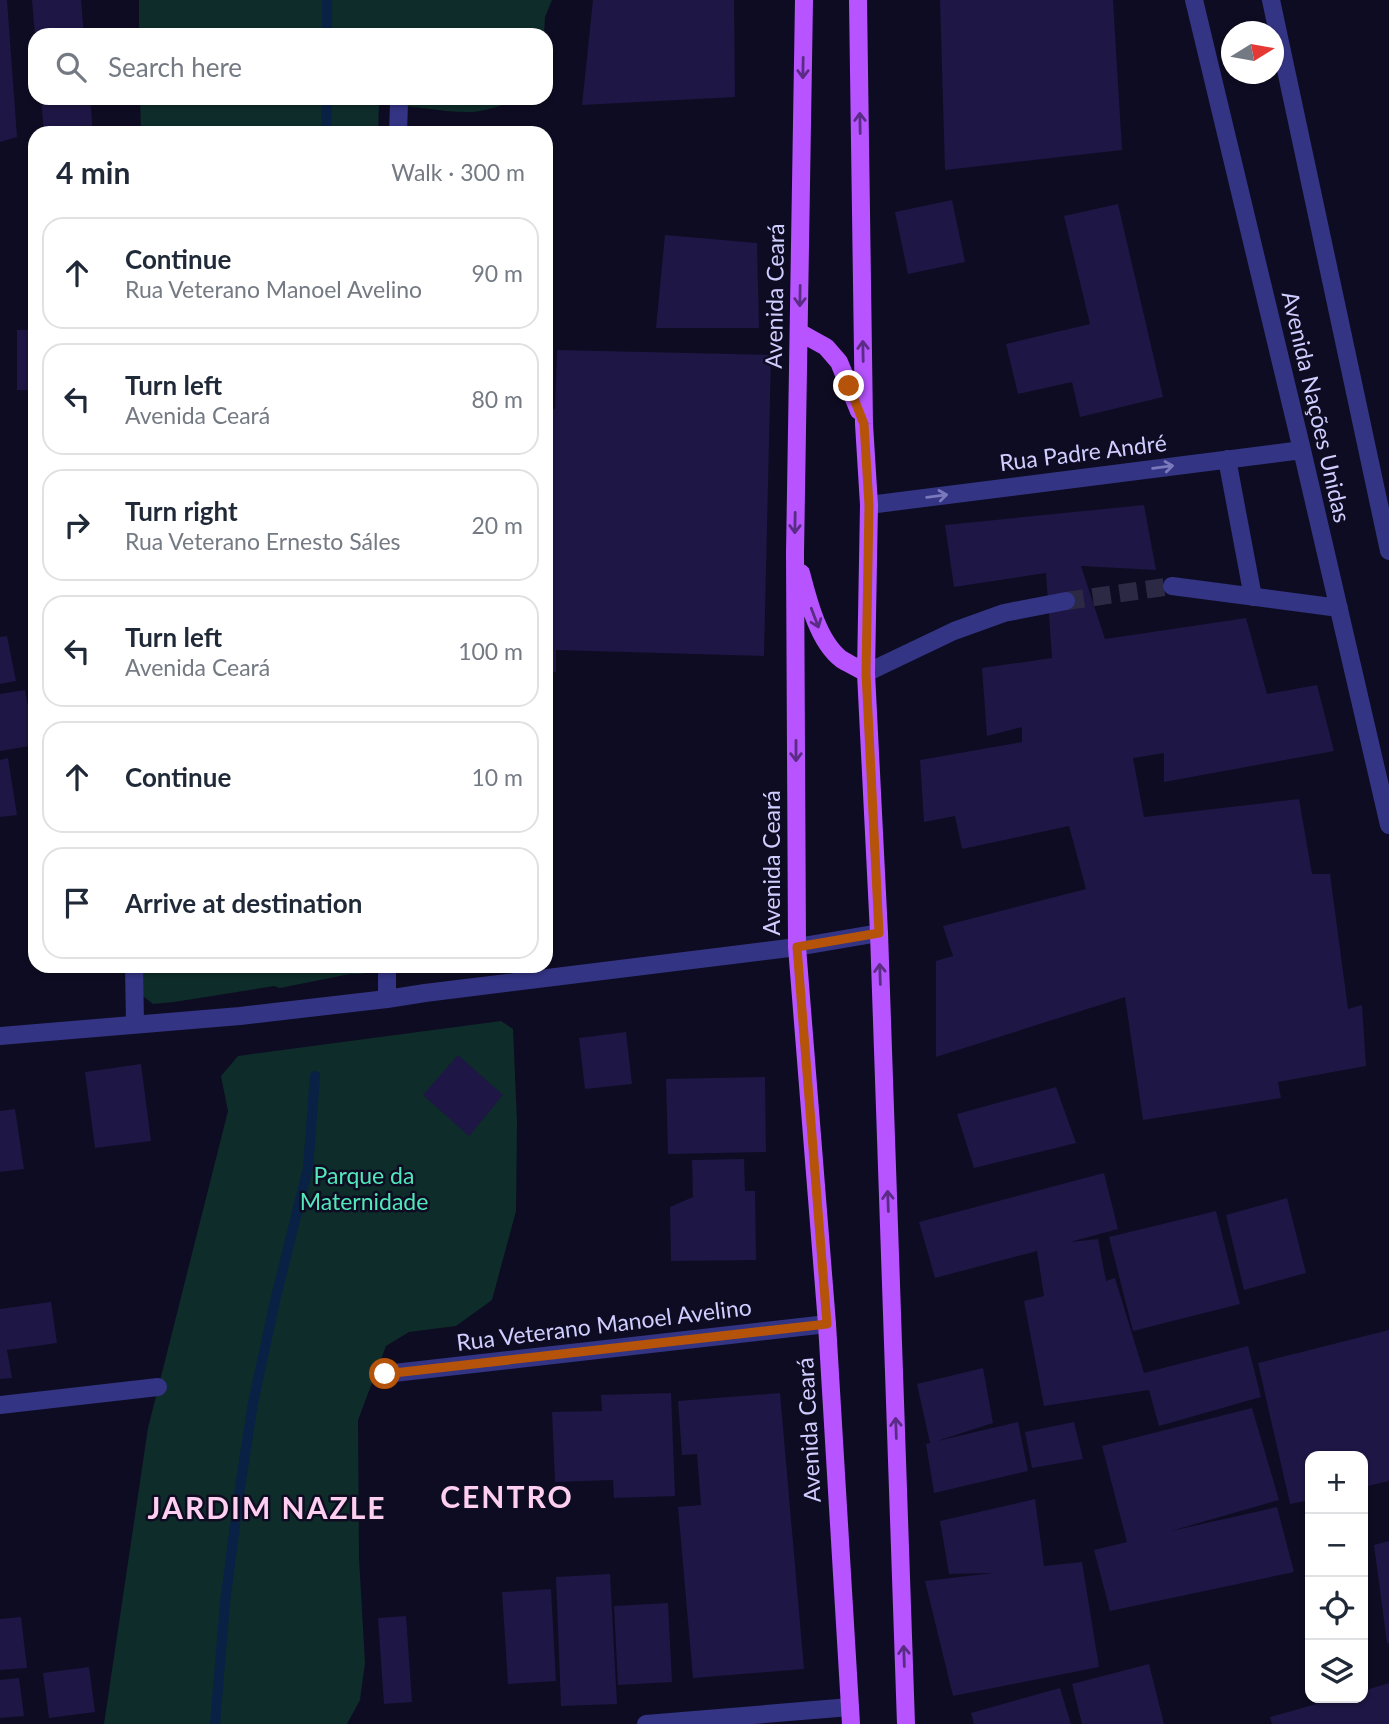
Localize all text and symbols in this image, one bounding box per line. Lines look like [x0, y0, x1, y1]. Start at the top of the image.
north arrow [1221, 21, 1284, 84]
search box [28, 28, 553, 105]
icon: search [52, 48, 90, 86]
text: Search here [108, 51, 242, 83]
one-way arrow [796, 56, 810, 79]
one-way arrow [853, 112, 867, 135]
text: 4 min [56, 154, 130, 190]
text: Walk · 300 m [391, 158, 525, 186]
street label: Avenida Ceará [759, 223, 789, 369]
text: Continue [125, 243, 231, 275]
icon: ahead [58, 254, 96, 292]
text: 90 m [472, 259, 523, 287]
text: Rua Veterano Manoel Avelino [125, 275, 422, 303]
one-way arrow [793, 284, 806, 307]
street label: Avenida Nações Unidas [1277, 288, 1357, 525]
one-way arrow [856, 339, 870, 362]
text: Turn left [125, 369, 222, 401]
route end [833, 370, 864, 401]
icon: left [58, 380, 96, 418]
text: 80 m [472, 385, 523, 413]
text: Avenida Ceará [125, 401, 270, 429]
street label: Rua Padre André [998, 428, 1168, 476]
one-way arrow [1151, 461, 1174, 474]
one-way arrow [925, 490, 948, 503]
text: Turn right [125, 495, 238, 527]
icon: right [58, 506, 96, 544]
text: 20 m [472, 511, 523, 539]
one-way arrow [789, 511, 802, 534]
text: Rua Veterano Ernesto Sáles [125, 527, 401, 555]
one-way arrow [810, 606, 823, 628]
text: Turn left [125, 621, 222, 653]
icon: left [58, 632, 96, 670]
text: 100 m [458, 637, 523, 665]
text: Avenida Ceará [125, 653, 270, 681]
one-way arrow [789, 739, 803, 762]
icon: ahead [58, 758, 96, 796]
text: Continue [125, 761, 231, 793]
text: 10 m [472, 763, 523, 791]
street label: Avenida Ceará [757, 790, 785, 936]
icon: arrive [58, 884, 96, 922]
text: Arrive at destination [125, 887, 362, 919]
one-way arrow [874, 962, 887, 985]
park label: Parque da Maternidade [300, 1161, 428, 1215]
one-way arrow [881, 1190, 895, 1213]
street label: Rua Veterano Manoel Avelino [455, 1292, 753, 1356]
street label: Avenida Ceará [790, 1357, 826, 1503]
route start [369, 1358, 400, 1389]
one-way arrow [889, 1417, 903, 1440]
map controls [1305, 1451, 1368, 1703]
button: + [1305, 1451, 1368, 1514]
district label: CENTRO [440, 1478, 574, 1514]
district label: JARDIM NAZLE [148, 1489, 386, 1525]
button: − [1305, 1514, 1368, 1577]
button: locate [1305, 1577, 1368, 1640]
button: layers [1305, 1640, 1368, 1703]
one-way arrow [897, 1645, 910, 1668]

